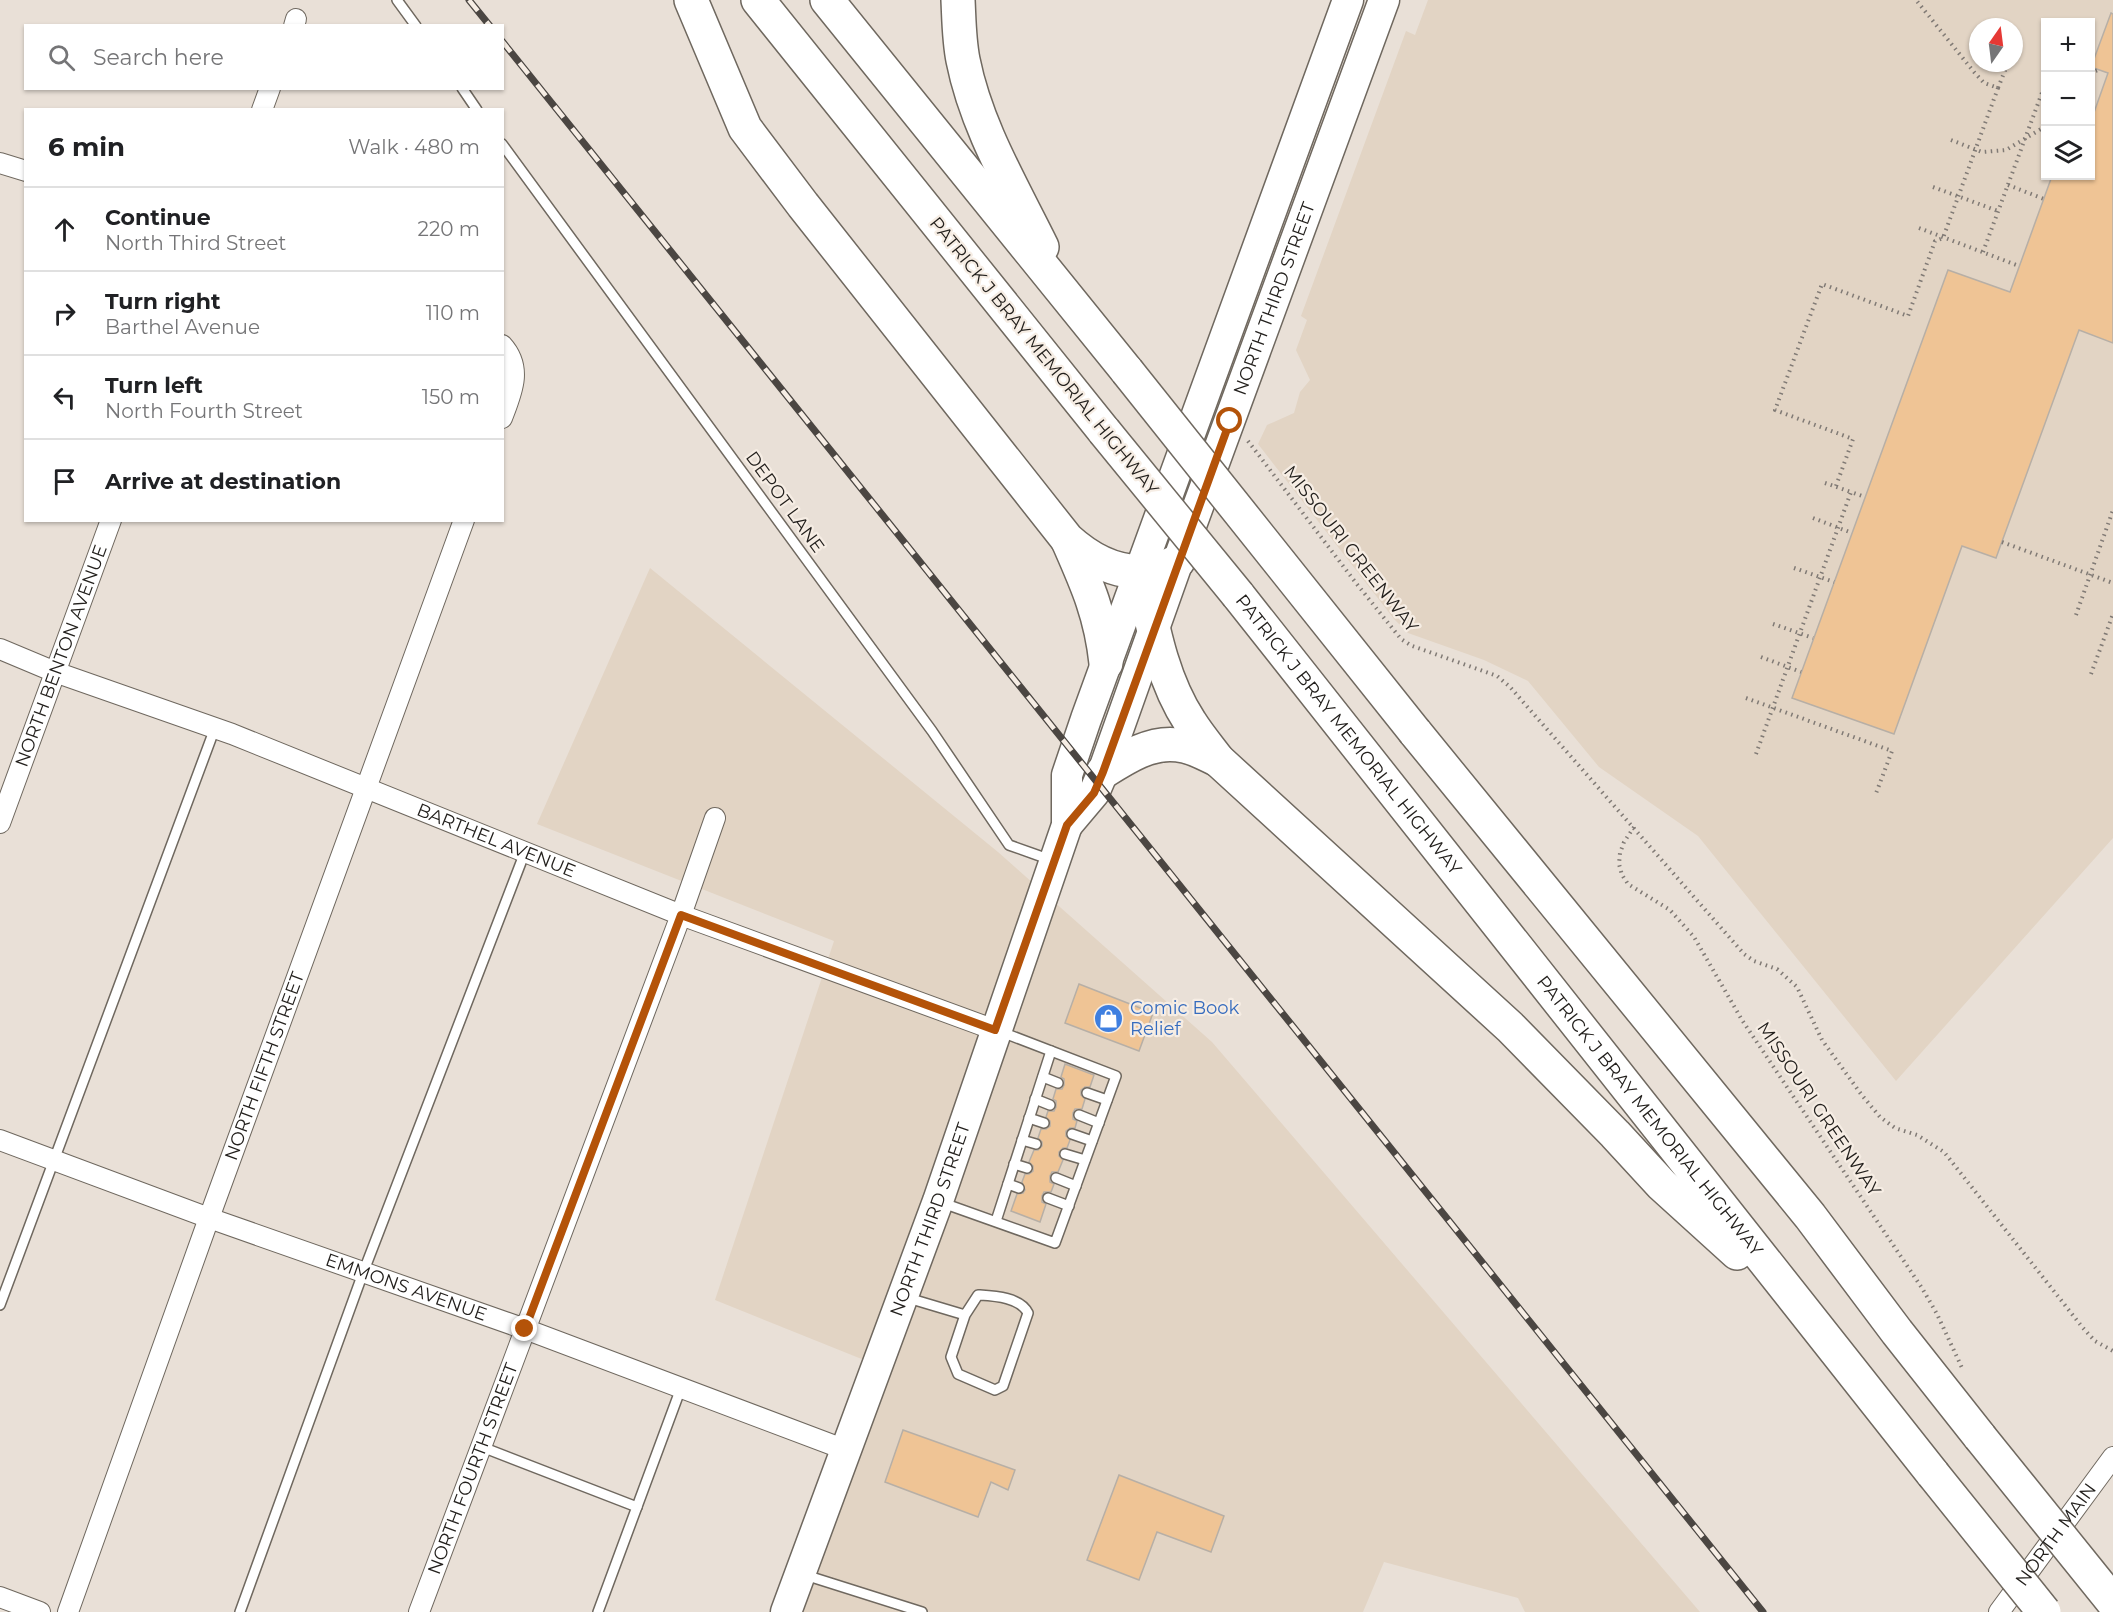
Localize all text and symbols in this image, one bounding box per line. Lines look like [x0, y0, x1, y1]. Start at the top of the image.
north arrow [1969, 18, 2023, 72]
map controls [2041, 18, 2095, 180]
button: + [2041, 18, 2095, 72]
search box [24, 24, 504, 90]
icon: search [45, 41, 78, 74]
text: Search here [93, 44, 224, 71]
button: − [2041, 72, 2095, 126]
button: layers [2041, 126, 2095, 180]
text: 6 min [48, 131, 125, 163]
text: Walk · 480 m [348, 135, 480, 159]
street label: NORTH THIRD STREET [1229, 199, 1320, 398]
text: Continue [105, 204, 211, 231]
icon: ahead [48, 213, 81, 246]
street label: PATRICK J BRAY MEMORIAL HIGHWAY [925, 213, 1163, 500]
text: 220 m [418, 217, 480, 241]
text: North Third Street [105, 231, 286, 255]
text: Turn right [105, 288, 220, 315]
icon: right [48, 297, 81, 330]
text: 110 m [426, 301, 480, 325]
text: Barthel Avenue [105, 315, 260, 339]
text: Turn left [105, 372, 203, 399]
icon: left [48, 381, 81, 414]
text: 150 m [422, 385, 480, 409]
text: North Fourth Street [105, 399, 303, 423]
route start [1216, 407, 1242, 433]
street label: DEPOT LANE [741, 447, 829, 557]
street label: MISSOURI GREENWAY [1279, 461, 1423, 637]
icon: arrive [48, 465, 81, 498]
text: Arrive at destination [105, 468, 341, 495]
street label: NORTH BENTON AVENUE [11, 542, 112, 770]
street label: PATRICK J BRAY MEMORIAL HIGHWAY [1231, 590, 1466, 880]
street label: BARTHEL AVENUE [414, 799, 579, 882]
street label: NORTH FIFTH STREET [220, 968, 309, 1164]
street label: PATRICK J BRAY MEMORIAL HIGHWAY [1532, 971, 1768, 1261]
place label: Comic Book Relief [1130, 997, 1240, 1040]
shop icon: Comic Book Relief [1093, 1002, 1125, 1034]
street label: MISSOURI GREENWAY [1752, 1018, 1886, 1201]
street label: NORTH THIRD STREET [885, 1119, 975, 1319]
street label: EMMONS AVENUE [322, 1249, 490, 1326]
route end [511, 1315, 537, 1341]
street label: NORTH FOURTH STREET [423, 1359, 523, 1578]
street label: NORTH MAIN [2011, 1479, 2101, 1591]

